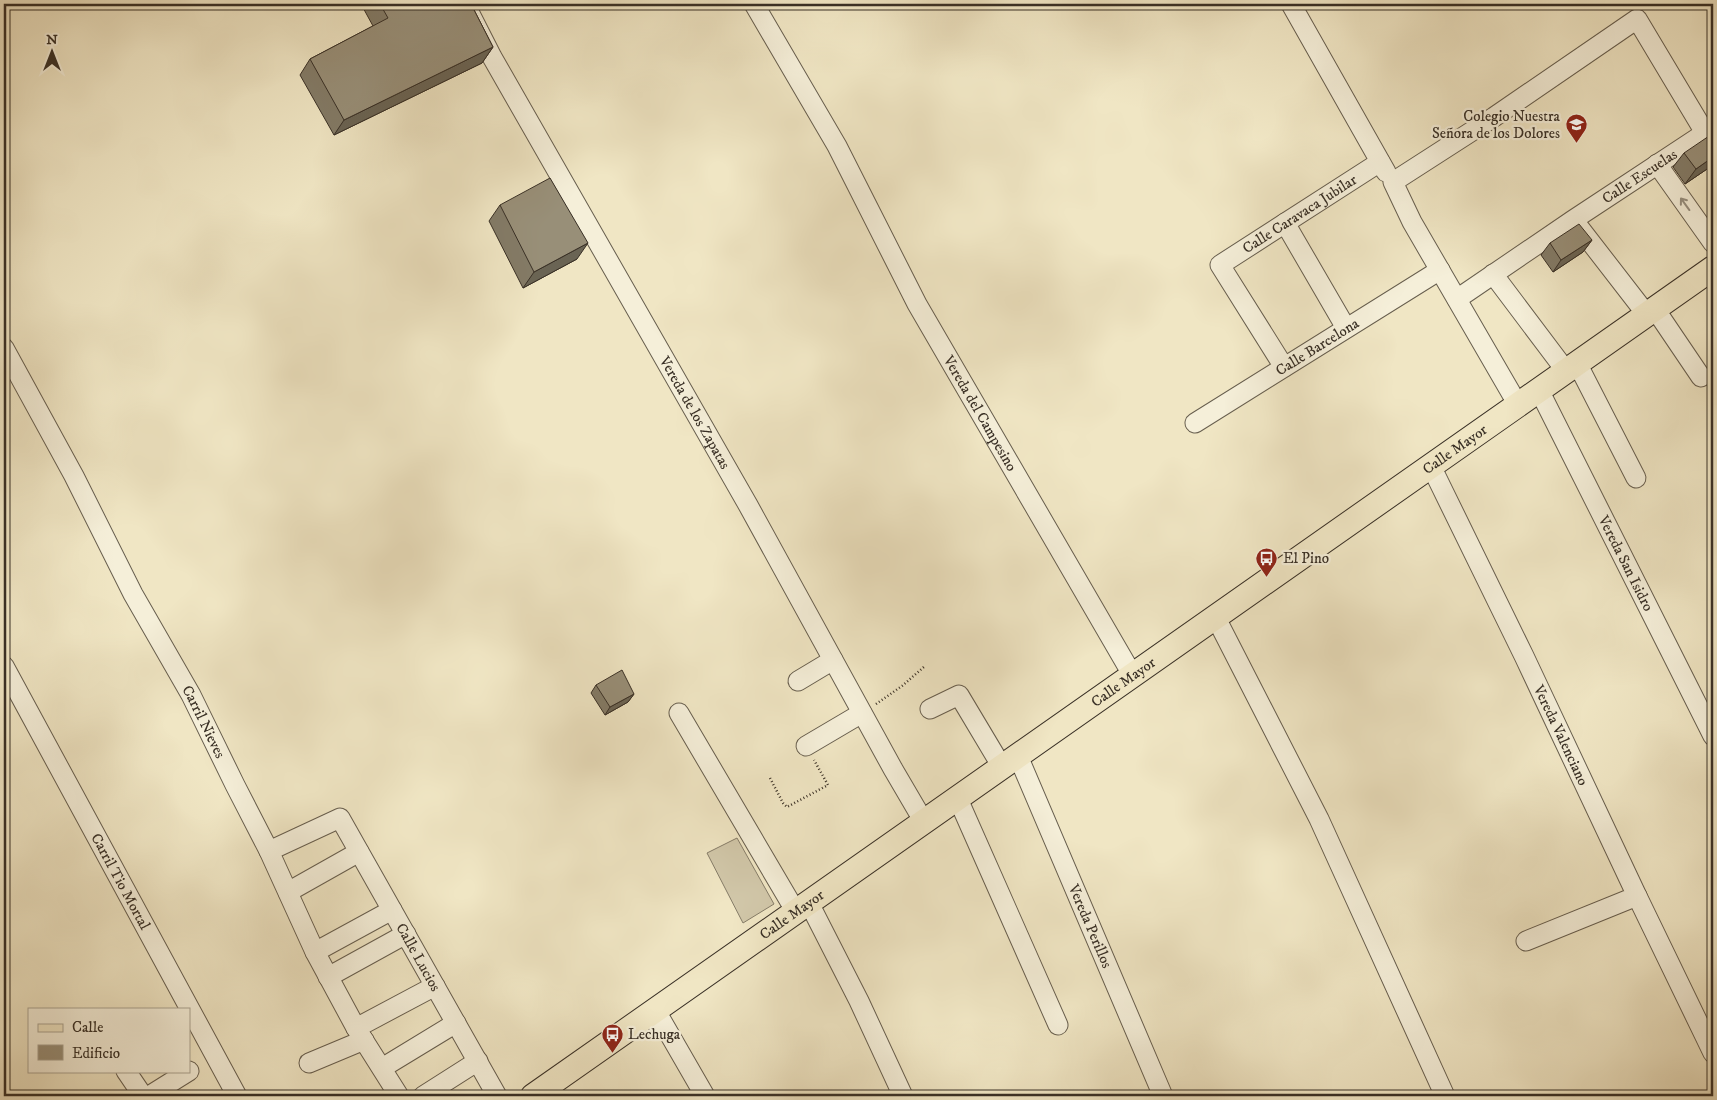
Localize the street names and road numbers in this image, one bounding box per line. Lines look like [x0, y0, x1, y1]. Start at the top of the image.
street label: Calle Escuelas [1599, 145, 1681, 208]
street label: Calle Caravaca Jubilar [1239, 170, 1361, 258]
street label: Calle Barcelona [1272, 314, 1363, 380]
street label: Vereda del Campesino [939, 351, 1021, 475]
street label: Vereda de los Zapatas [655, 352, 734, 473]
street label: Calle Mayor [1419, 420, 1491, 479]
street label: Vereda San Isidro [1593, 512, 1658, 615]
street label: Calle Mayor [1087, 653, 1160, 711]
street label: Vereda Valenciano [1529, 681, 1593, 789]
street label: Carril Nieves [177, 682, 229, 762]
street label: Carril Tio Mortal [86, 830, 154, 934]
street label: Vereda Perillos [1063, 881, 1116, 971]
street label: Calle Mayor [756, 885, 828, 944]
street label: Calle Lucios [391, 920, 445, 995]

